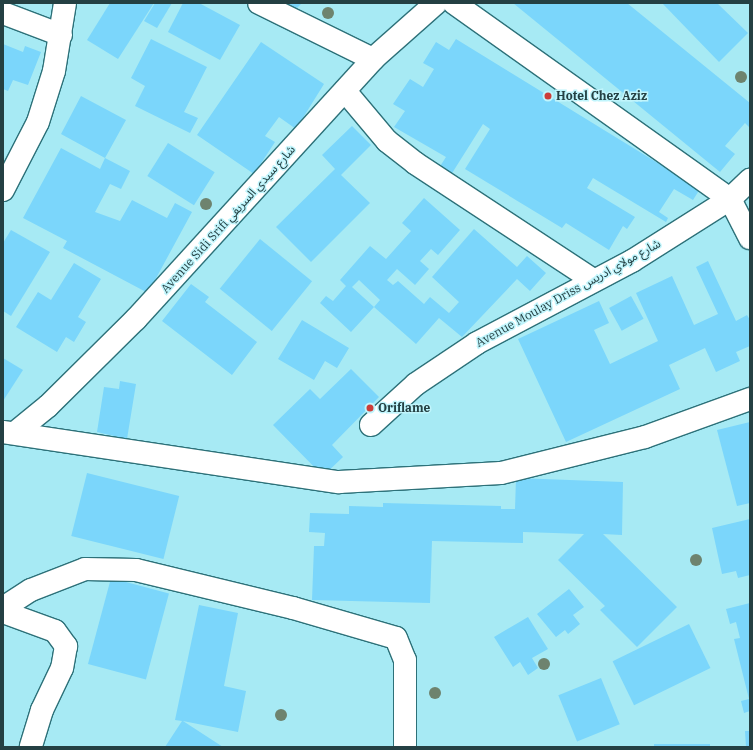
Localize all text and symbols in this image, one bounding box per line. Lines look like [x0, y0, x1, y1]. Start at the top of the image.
place label: Hotel Chez Aziz [556, 89, 647, 103]
marker: Hotel Chez Aziz [543, 91, 553, 101]
street label: Avenue Sidi Srifi شارع سيدي السريفي [158, 142, 298, 296]
street label: Avenue Moulay Driss شارع مولاي ادريس [473, 236, 663, 350]
place label: Oriflame [378, 401, 430, 415]
marker: Oriflame [365, 403, 375, 413]

